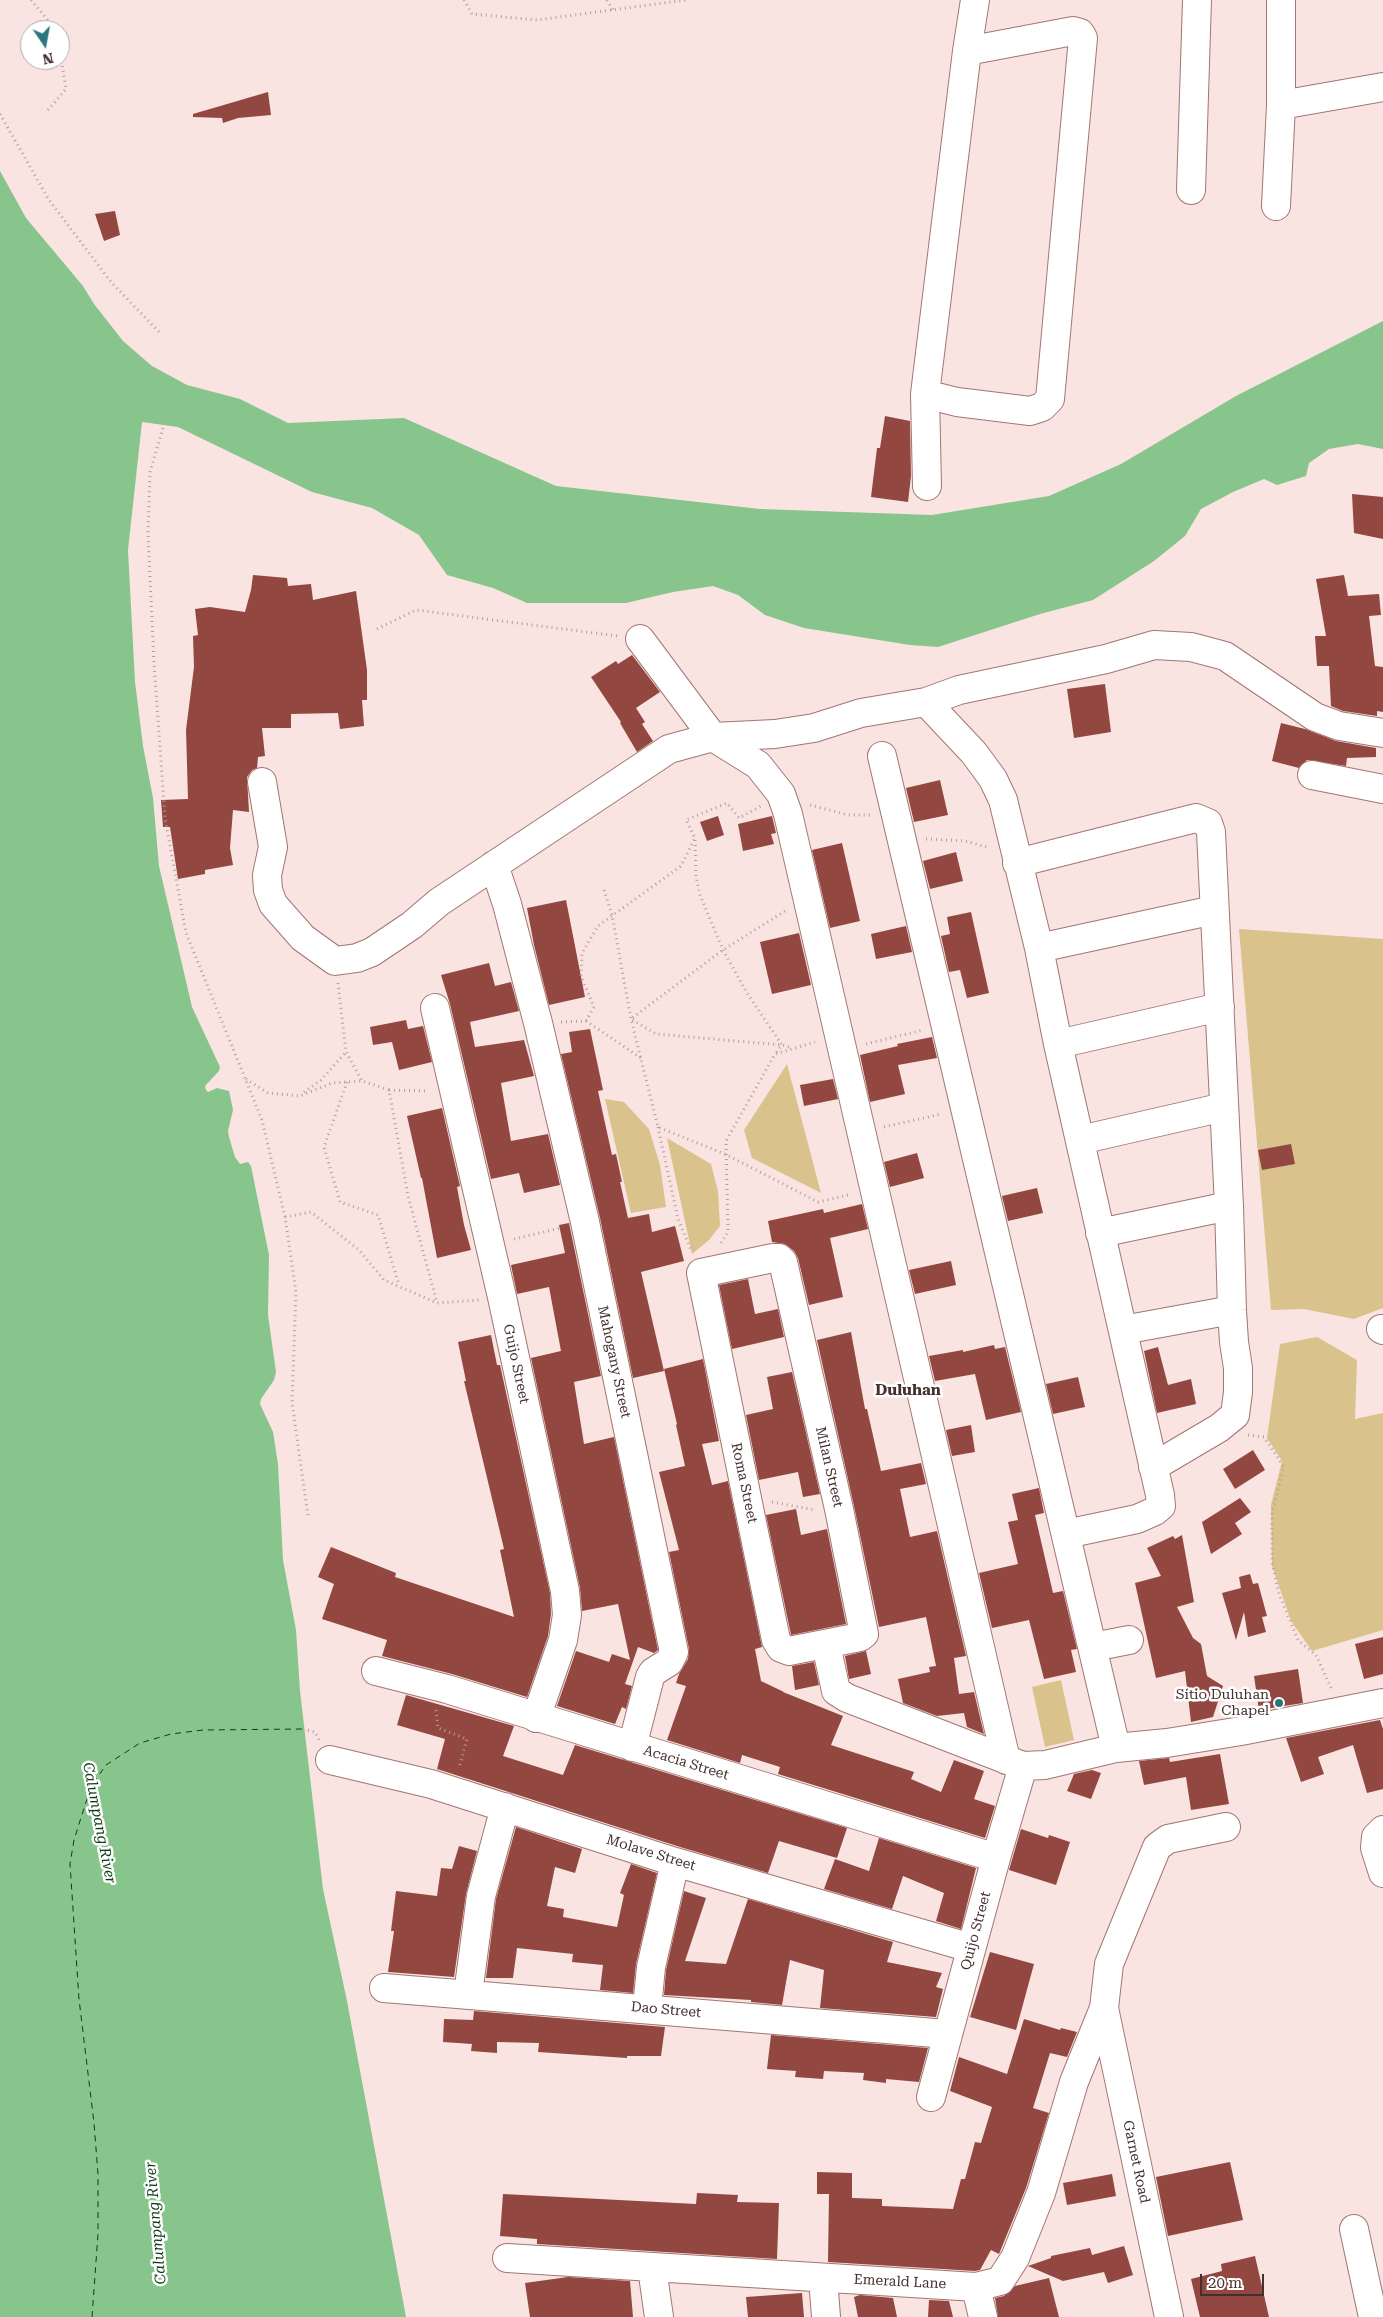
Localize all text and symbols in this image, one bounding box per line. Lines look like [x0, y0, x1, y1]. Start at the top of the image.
north arrow [20, 20, 70, 70]
text: N [41, 50, 55, 68]
street label: Mahogany Street [594, 1304, 634, 1420]
street label: Guijo Street [499, 1323, 533, 1405]
district label: Duluhan [875, 1382, 941, 1400]
street label: Milan Street [812, 1425, 846, 1509]
street label: Roma Street [727, 1441, 761, 1525]
place label: Sitio Duluhan Chapel [1176, 1687, 1269, 1720]
marker: Sitio Duluhan Chapel [1273, 1697, 1285, 1709]
street label: Acacia Street [641, 1742, 731, 1784]
water label: Calumpang River [78, 1761, 120, 1885]
street label: Molave Street [604, 1831, 698, 1875]
street label: Quijo Street [957, 1890, 995, 1972]
street label: Dao Street [630, 1999, 702, 2021]
street label: Garnet Road [1119, 2119, 1153, 2205]
water label: Calumpang River [142, 2161, 170, 2285]
scale bar [1203, 2264, 1267, 2296]
street label: Emerald Lane [853, 2271, 947, 2293]
text: 20 m [1208, 2274, 1242, 2292]

